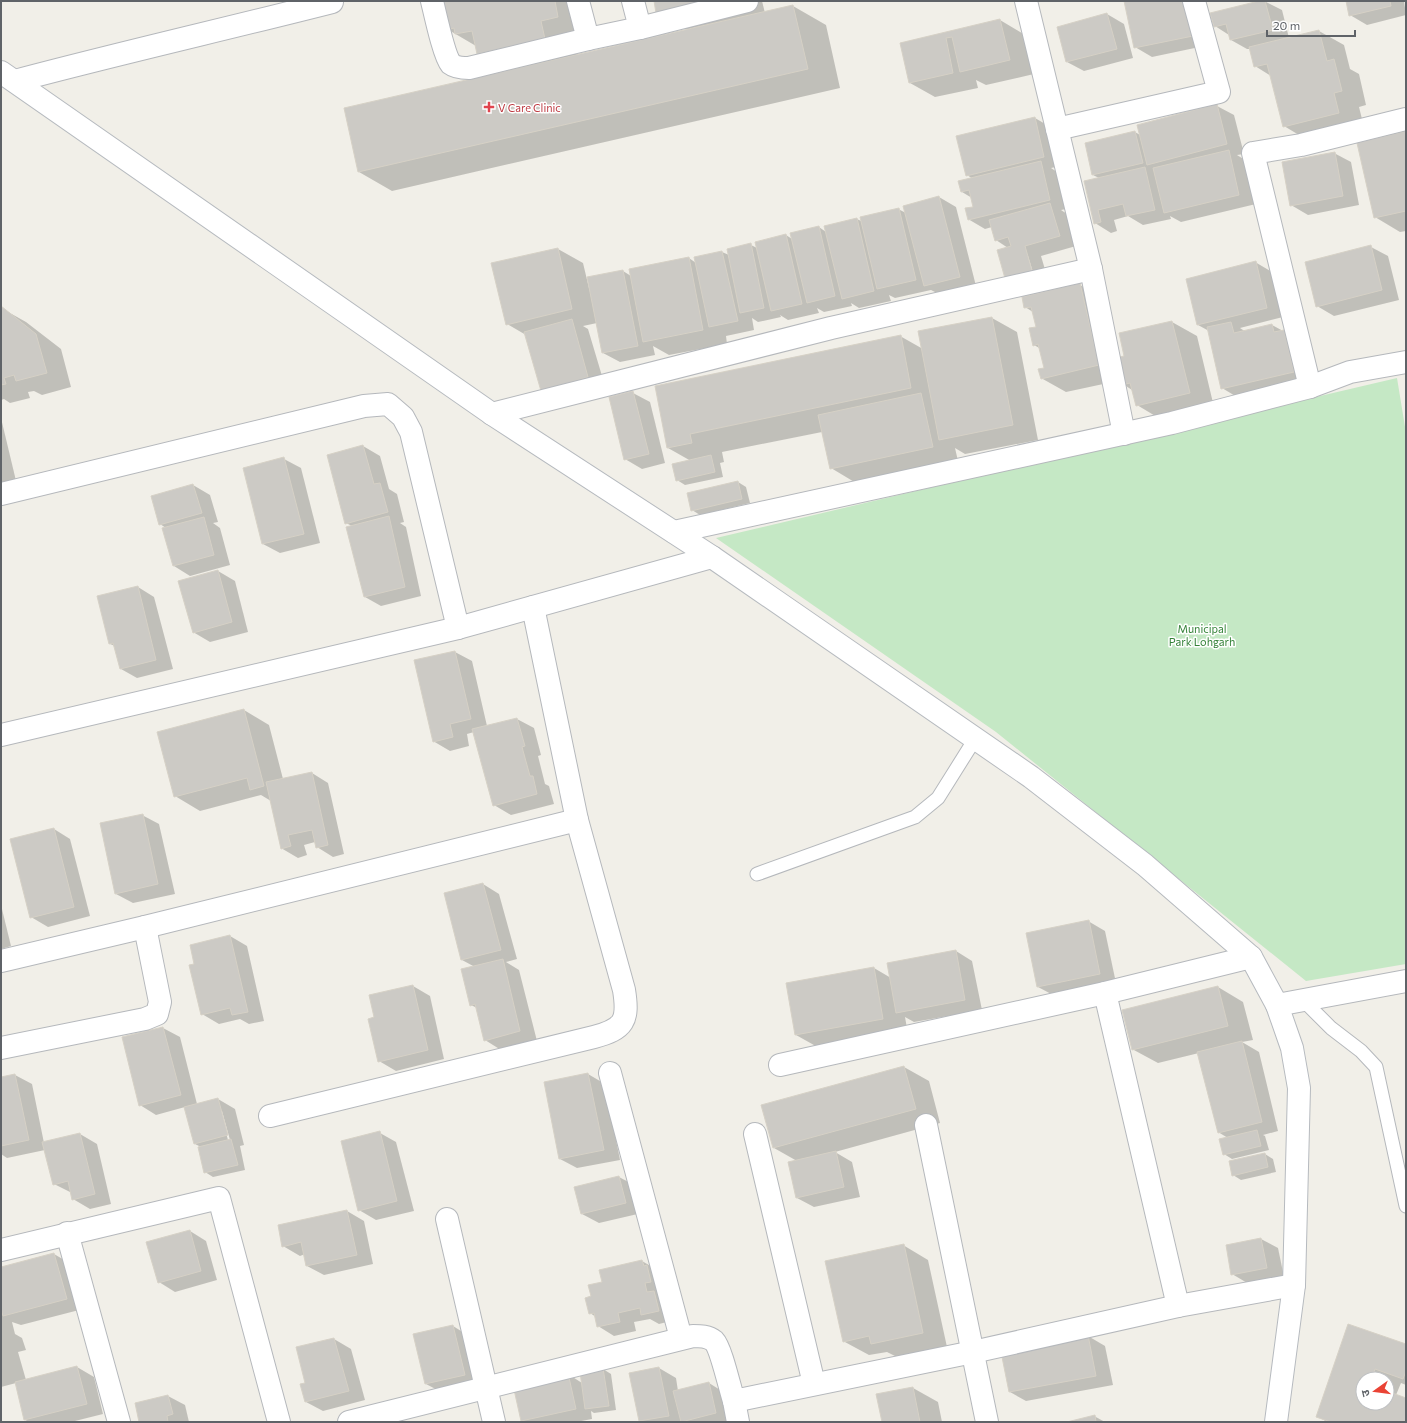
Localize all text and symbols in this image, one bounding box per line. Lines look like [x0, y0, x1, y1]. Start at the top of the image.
scale bar [1267, 12, 1355, 38]
text: 20 m [1273, 18, 1300, 32]
marker: V Care Clinic [483, 101, 495, 113]
place label: V Care Clinic [498, 101, 561, 114]
park label: Municipal Park Lohgarh [1169, 622, 1235, 648]
north arrow [1355, 1371, 1395, 1411]
text: उ [1358, 1388, 1372, 1398]

